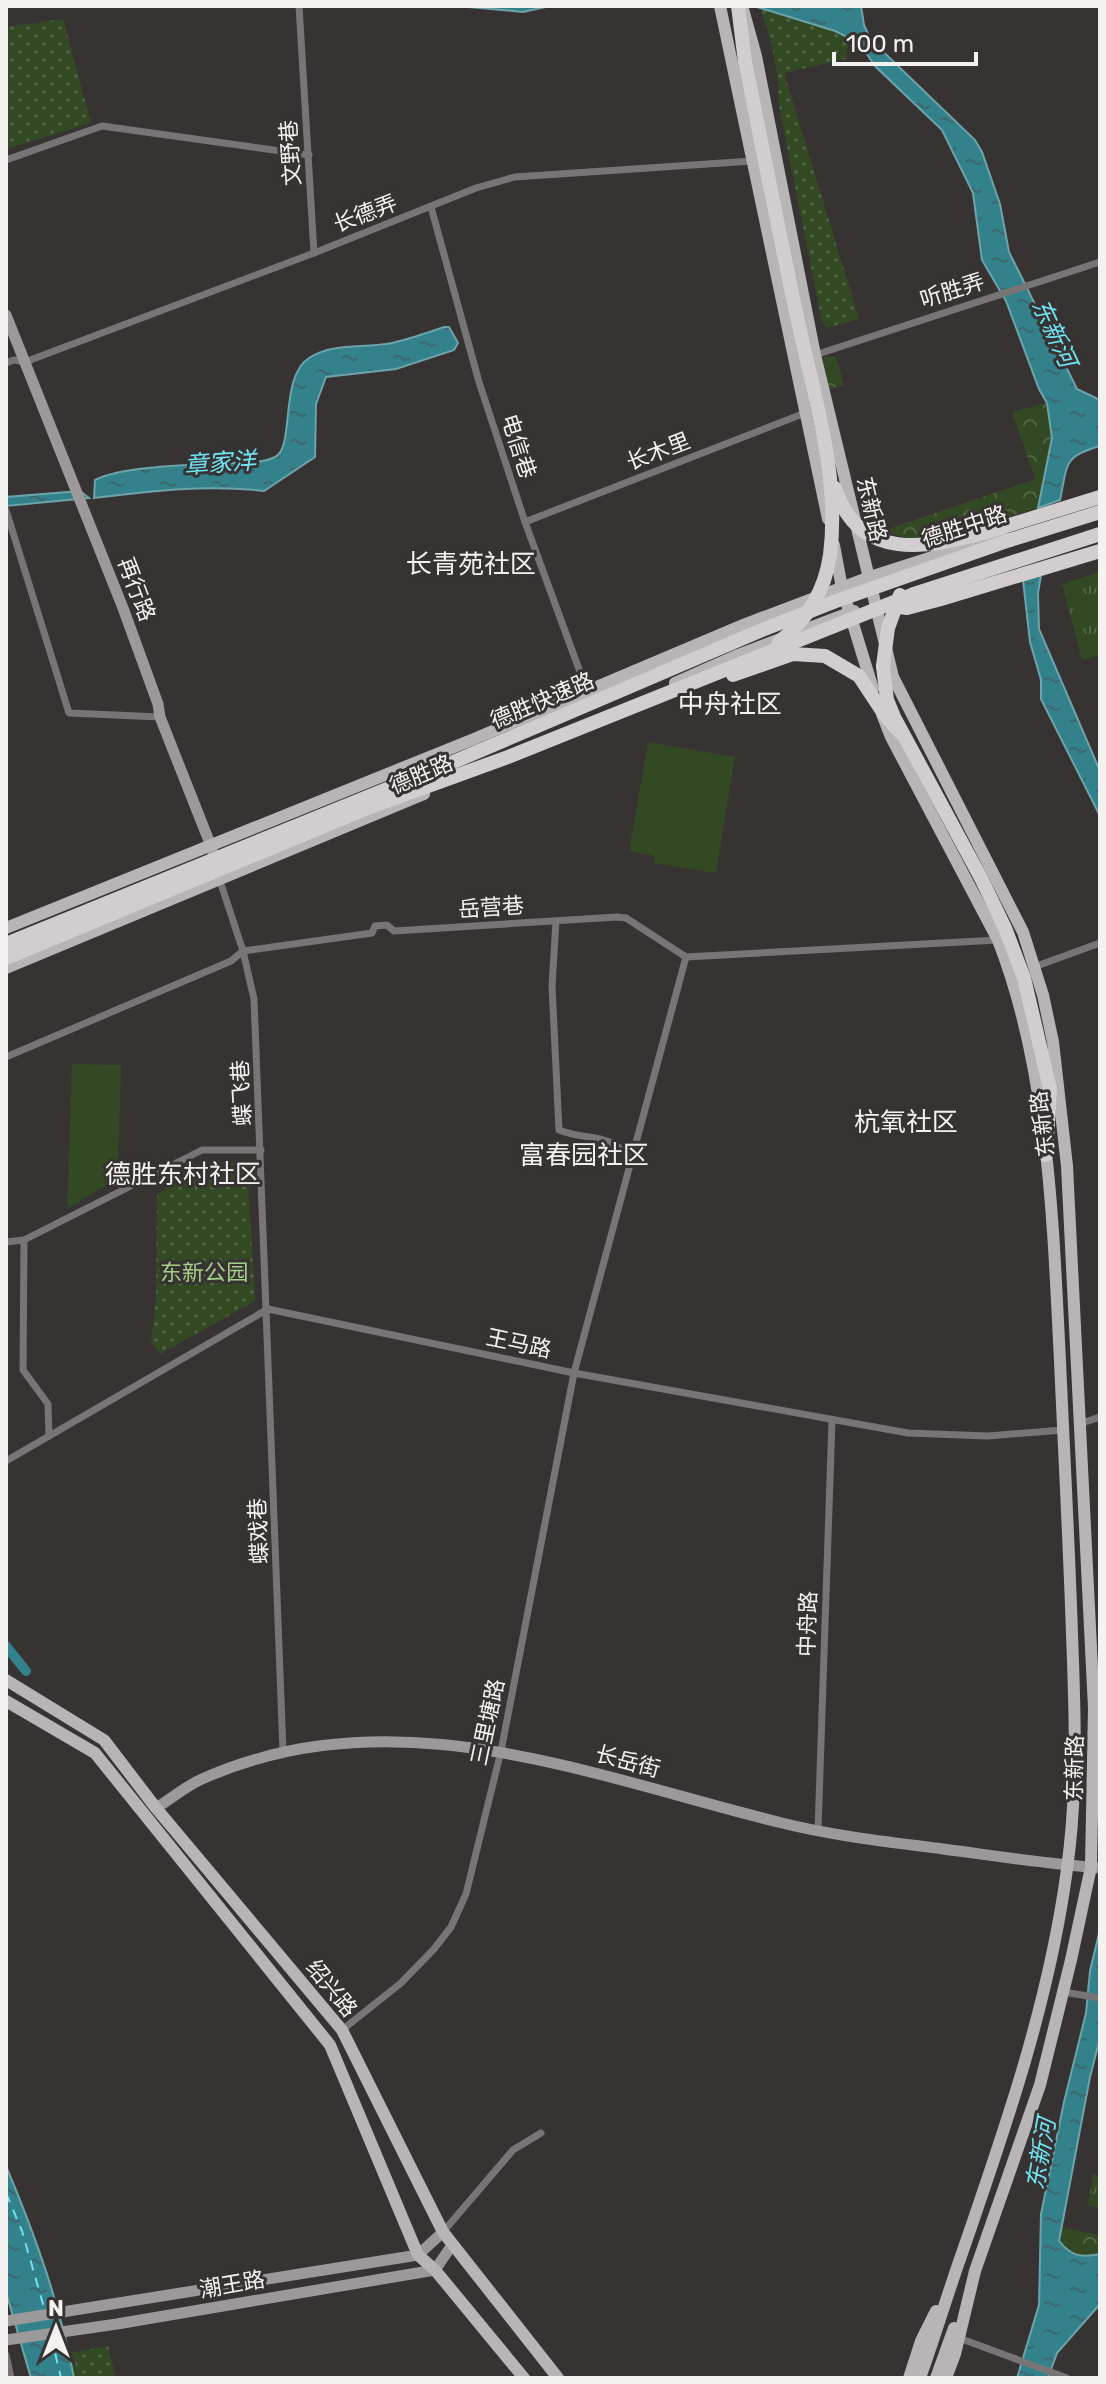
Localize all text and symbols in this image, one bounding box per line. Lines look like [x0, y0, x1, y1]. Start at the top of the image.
scale bar [834, 16, 976, 66]
text: 100 m [846, 30, 914, 58]
street label: 文野巷 [275, 119, 306, 187]
street label: 长德弄 [330, 189, 401, 238]
street label: 听胜弄 [917, 267, 988, 314]
water label: 东新河 [1026, 294, 1084, 375]
street label: 电信巷 [495, 411, 542, 482]
street label: 长木里 [623, 427, 694, 476]
water label: 章家洋 [183, 446, 260, 479]
street label: 东新路 [851, 474, 892, 544]
street label: 德胜中路 [918, 500, 1010, 553]
district label: 长青苑社区 [406, 549, 536, 580]
street label: 再行路 [112, 554, 161, 625]
street label: 德胜快速路 [486, 667, 598, 734]
district label: 中舟社区 [678, 689, 782, 720]
street label: 德胜路 [386, 749, 457, 800]
street label: 岳营巷 [457, 892, 525, 923]
street label: 蝶飞巷 [226, 1059, 257, 1127]
street label: 东新路 [1025, 1090, 1060, 1158]
district label: 杭氧社区 [854, 1107, 958, 1138]
district label: 富春园社区 [519, 1140, 649, 1171]
district label: 德胜东村社区 [105, 1159, 261, 1190]
park label: 东新公园 [160, 1259, 248, 1286]
street label: 王马路 [484, 1323, 554, 1364]
street label: 蝶戏巷 [244, 1498, 273, 1564]
street label: 中舟路 [793, 1591, 822, 1657]
street label: 三里塘路 [465, 1676, 510, 1768]
street label: 东新路 [1060, 1735, 1089, 1801]
street label: 长岳街 [592, 1740, 663, 1783]
street label: 绍兴路 [300, 1954, 363, 2022]
water label: 东新河 [1021, 2112, 1062, 2192]
street label: 潮王路 [197, 2265, 267, 2304]
north arrow [16, 2288, 96, 2368]
text: N [48, 2295, 64, 2322]

